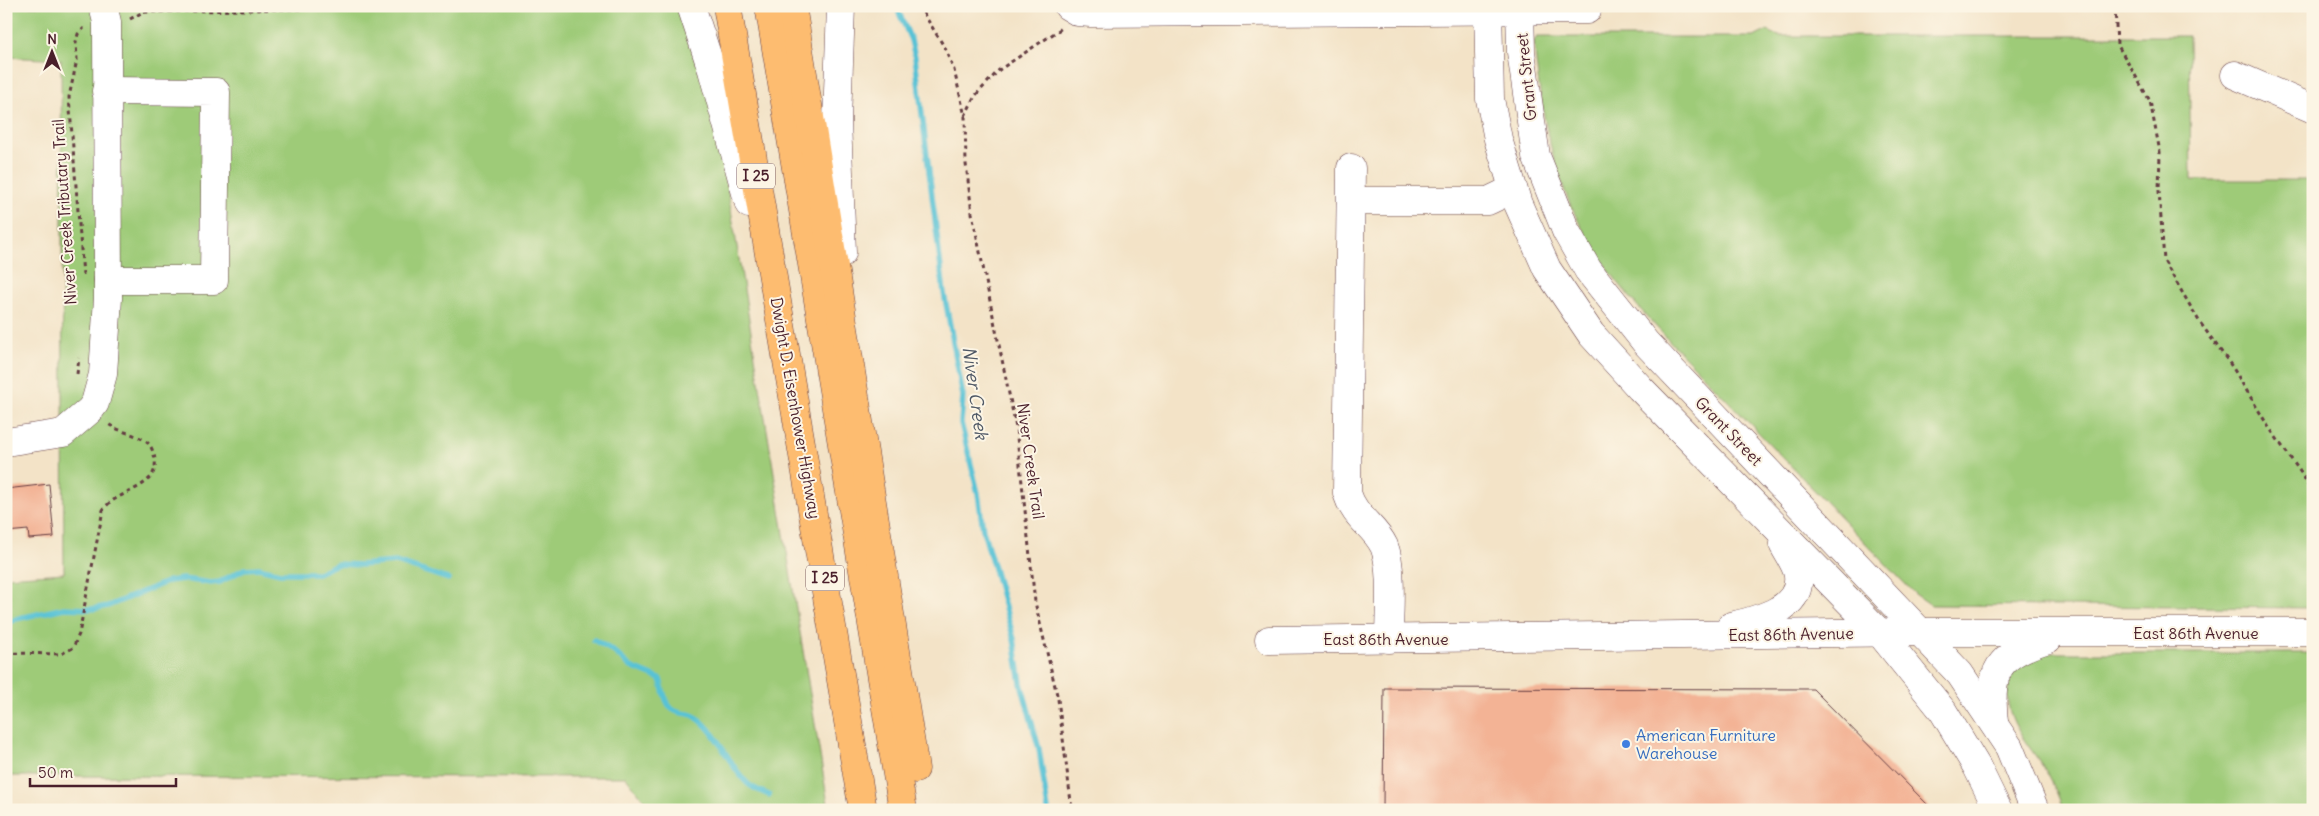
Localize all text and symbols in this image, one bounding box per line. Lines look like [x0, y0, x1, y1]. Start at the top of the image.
north arrow [28, 28, 78, 78]
text: N [47, 30, 57, 48]
street label: Grant Street [1511, 32, 1541, 122]
street label: Niver Creek Tributary Trail [48, 118, 80, 306]
road number: I 25 [737, 164, 775, 188]
street label: Dwight D. Eisenhower Highway [767, 296, 825, 520]
water label: Niver Creek [958, 345, 994, 443]
street label: Grant Street [1691, 392, 1767, 470]
street label: Niver Creek Trail [1013, 402, 1049, 520]
road number: I 25 [806, 566, 844, 590]
street label: East 86th Avenue [1728, 623, 1854, 645]
street label: East 86th Avenue [2133, 623, 2259, 643]
street label: East 86th Avenue [1323, 629, 1449, 649]
place label: American Furniture Warehouse [1636, 725, 1776, 763]
marker: American Furniture Warehouse [1620, 738, 1632, 750]
scale bar [30, 756, 176, 788]
text: 50 m [38, 763, 73, 782]

